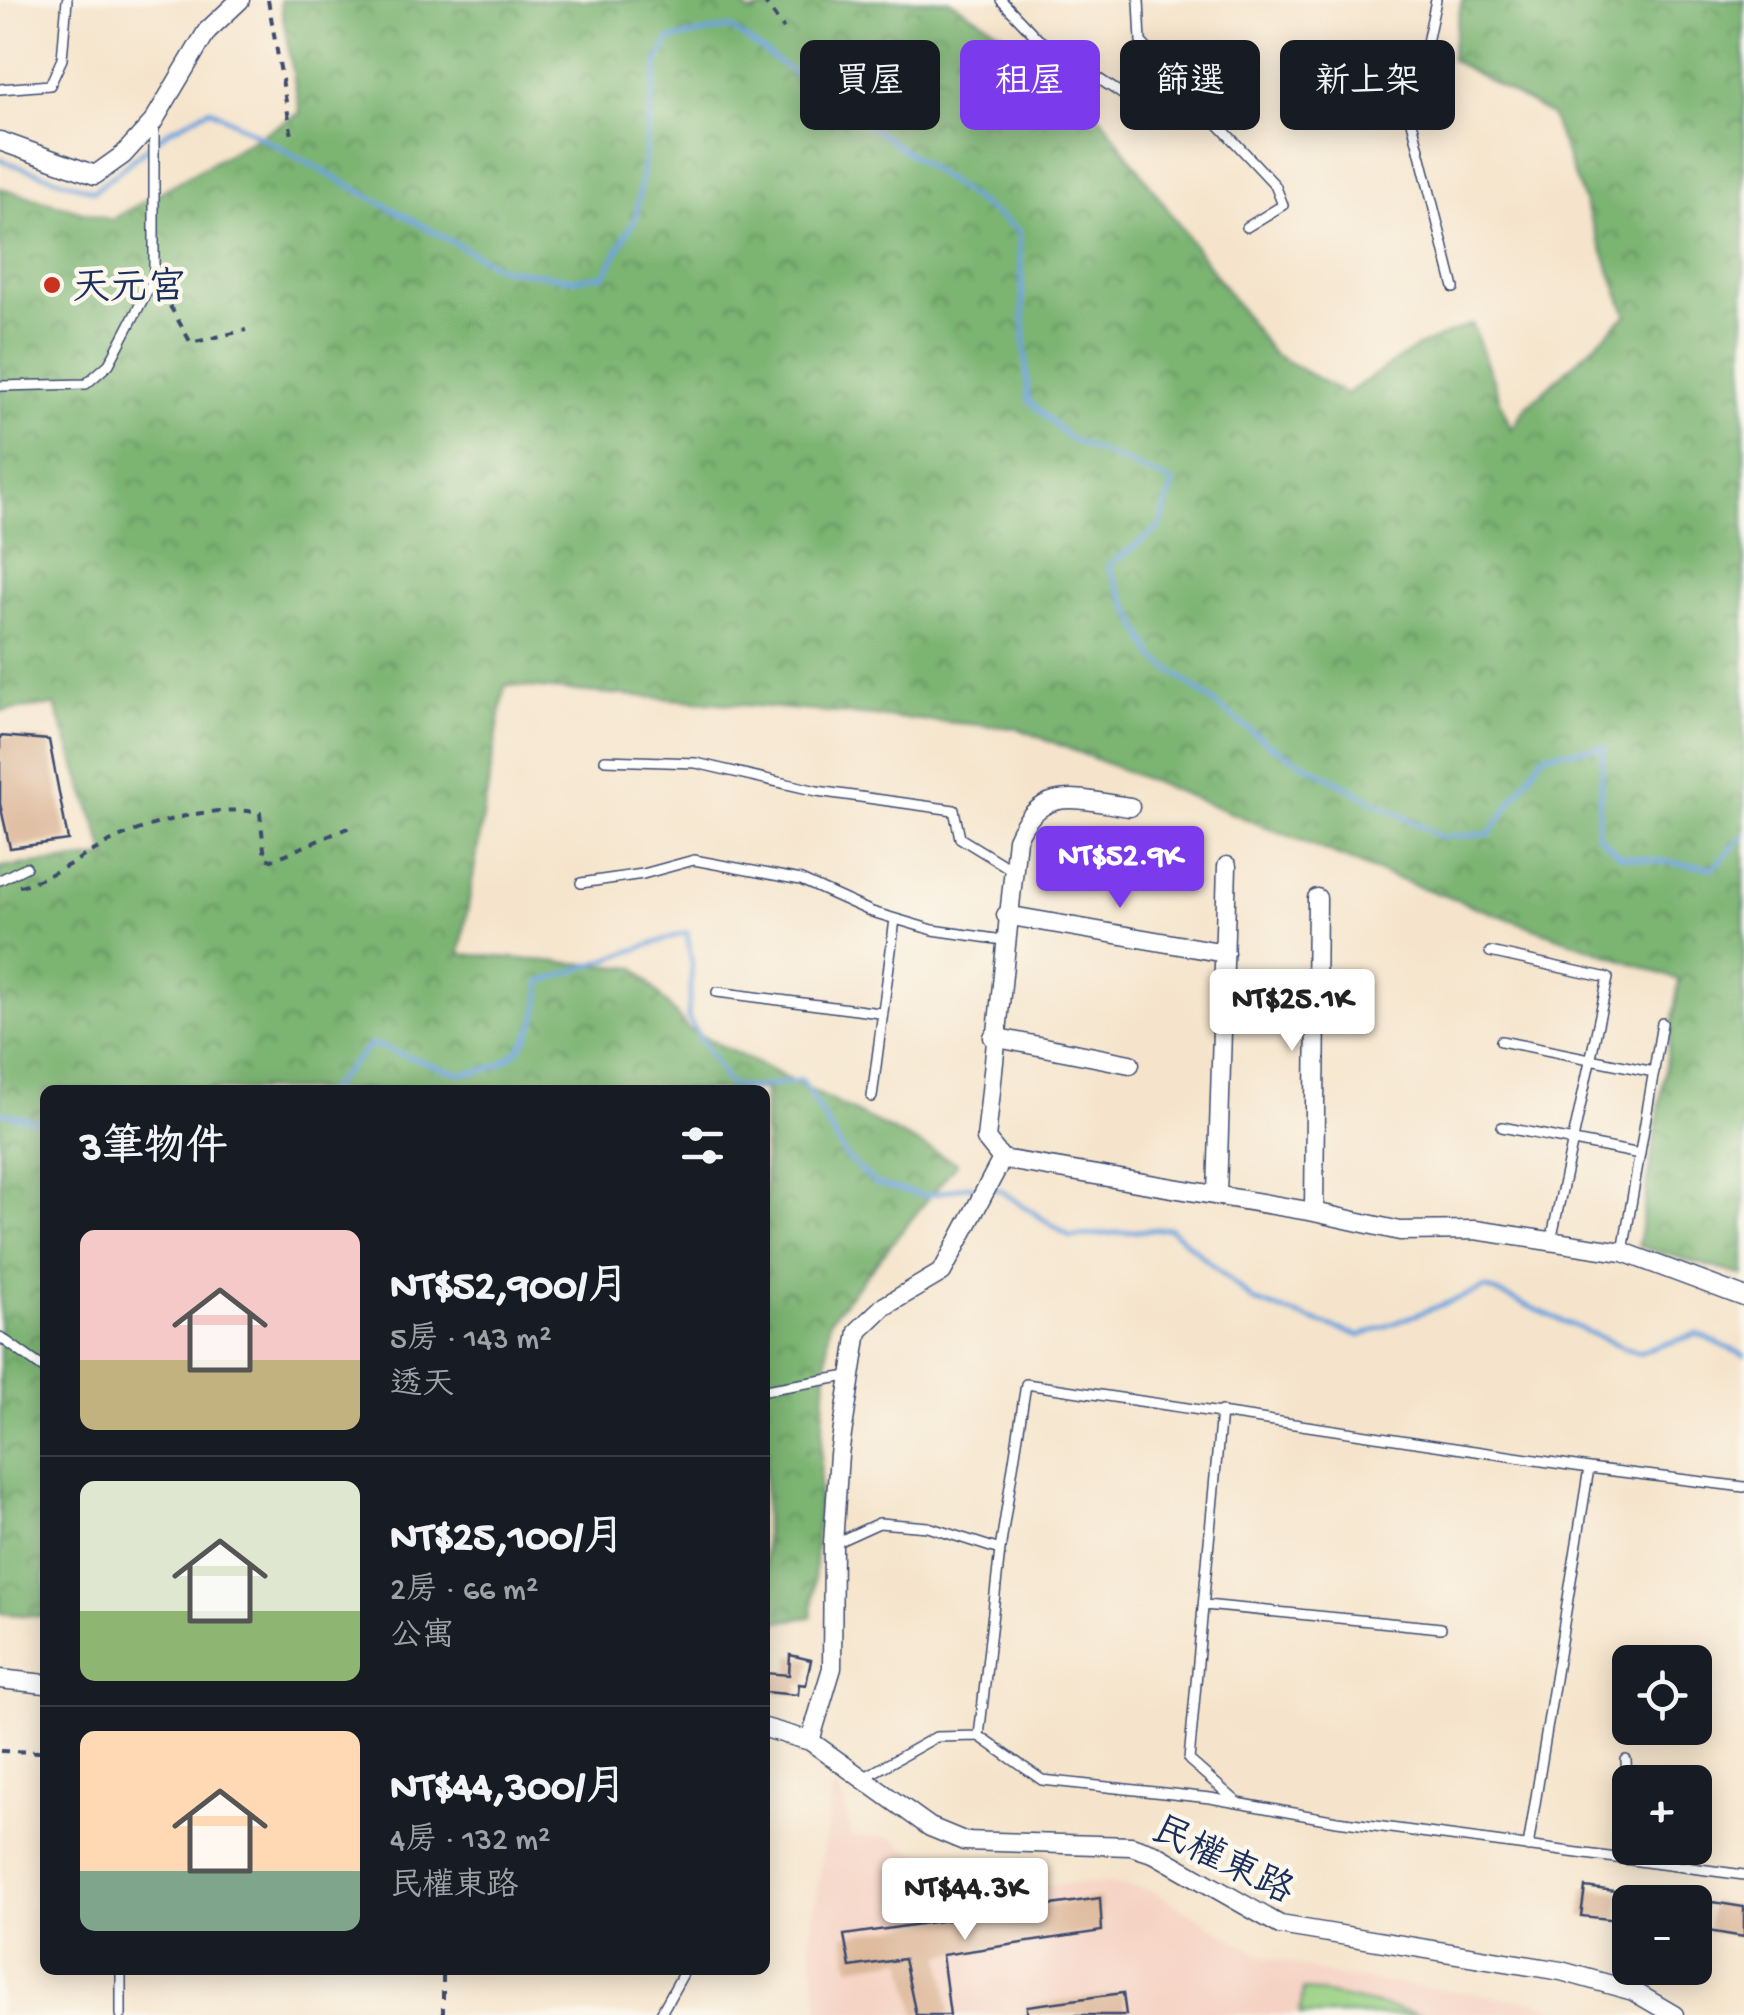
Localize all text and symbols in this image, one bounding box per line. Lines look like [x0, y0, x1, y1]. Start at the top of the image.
chip: 買屋 [800, 40, 940, 130]
chip: 租屋 [960, 40, 1100, 130]
chip: 篩選 [1120, 40, 1260, 130]
chip: 新上架 [1280, 40, 1455, 130]
place label: 天元宮 [72, 266, 186, 313]
marker: 天元宮 [41, 274, 63, 296]
pin: NT$52.9K [1017, 826, 1223, 911]
text: NT$52.9K [1058, 839, 1182, 877]
pin: NT$25.1K [1189, 969, 1395, 1054]
text: NT$25.1K [1232, 982, 1352, 1020]
icon: filters [675, 1118, 730, 1173]
text: 3筆物件 [80, 1126, 228, 1175]
text: NT$52,900/月 [390, 1265, 629, 1314]
icon: home [160, 1270, 280, 1390]
text: 5房 · 143 m² [390, 1322, 552, 1360]
text: 透天 [390, 1368, 454, 1406]
text: NT$25,100/月 [390, 1516, 625, 1565]
icon: home [160, 1521, 280, 1641]
text: 2房 · 66 m² [390, 1573, 538, 1611]
text: 公寓 [390, 1619, 454, 1657]
map controls [1612, 1645, 1712, 1985]
button: locate [1612, 1645, 1712, 1745]
button: + [1612, 1765, 1712, 1865]
text: NT$44,300/月 [390, 1766, 627, 1815]
icon: home [160, 1771, 280, 1891]
street label: 民權東路 [1143, 1808, 1301, 1916]
text: 4房 · 132 m² [390, 1823, 551, 1861]
pin: NT$44.3K [862, 1858, 1068, 1943]
text: 民權東路 [390, 1869, 518, 1907]
text: NT$44.3K [904, 1871, 1026, 1909]
button: − [1612, 1885, 1712, 1985]

